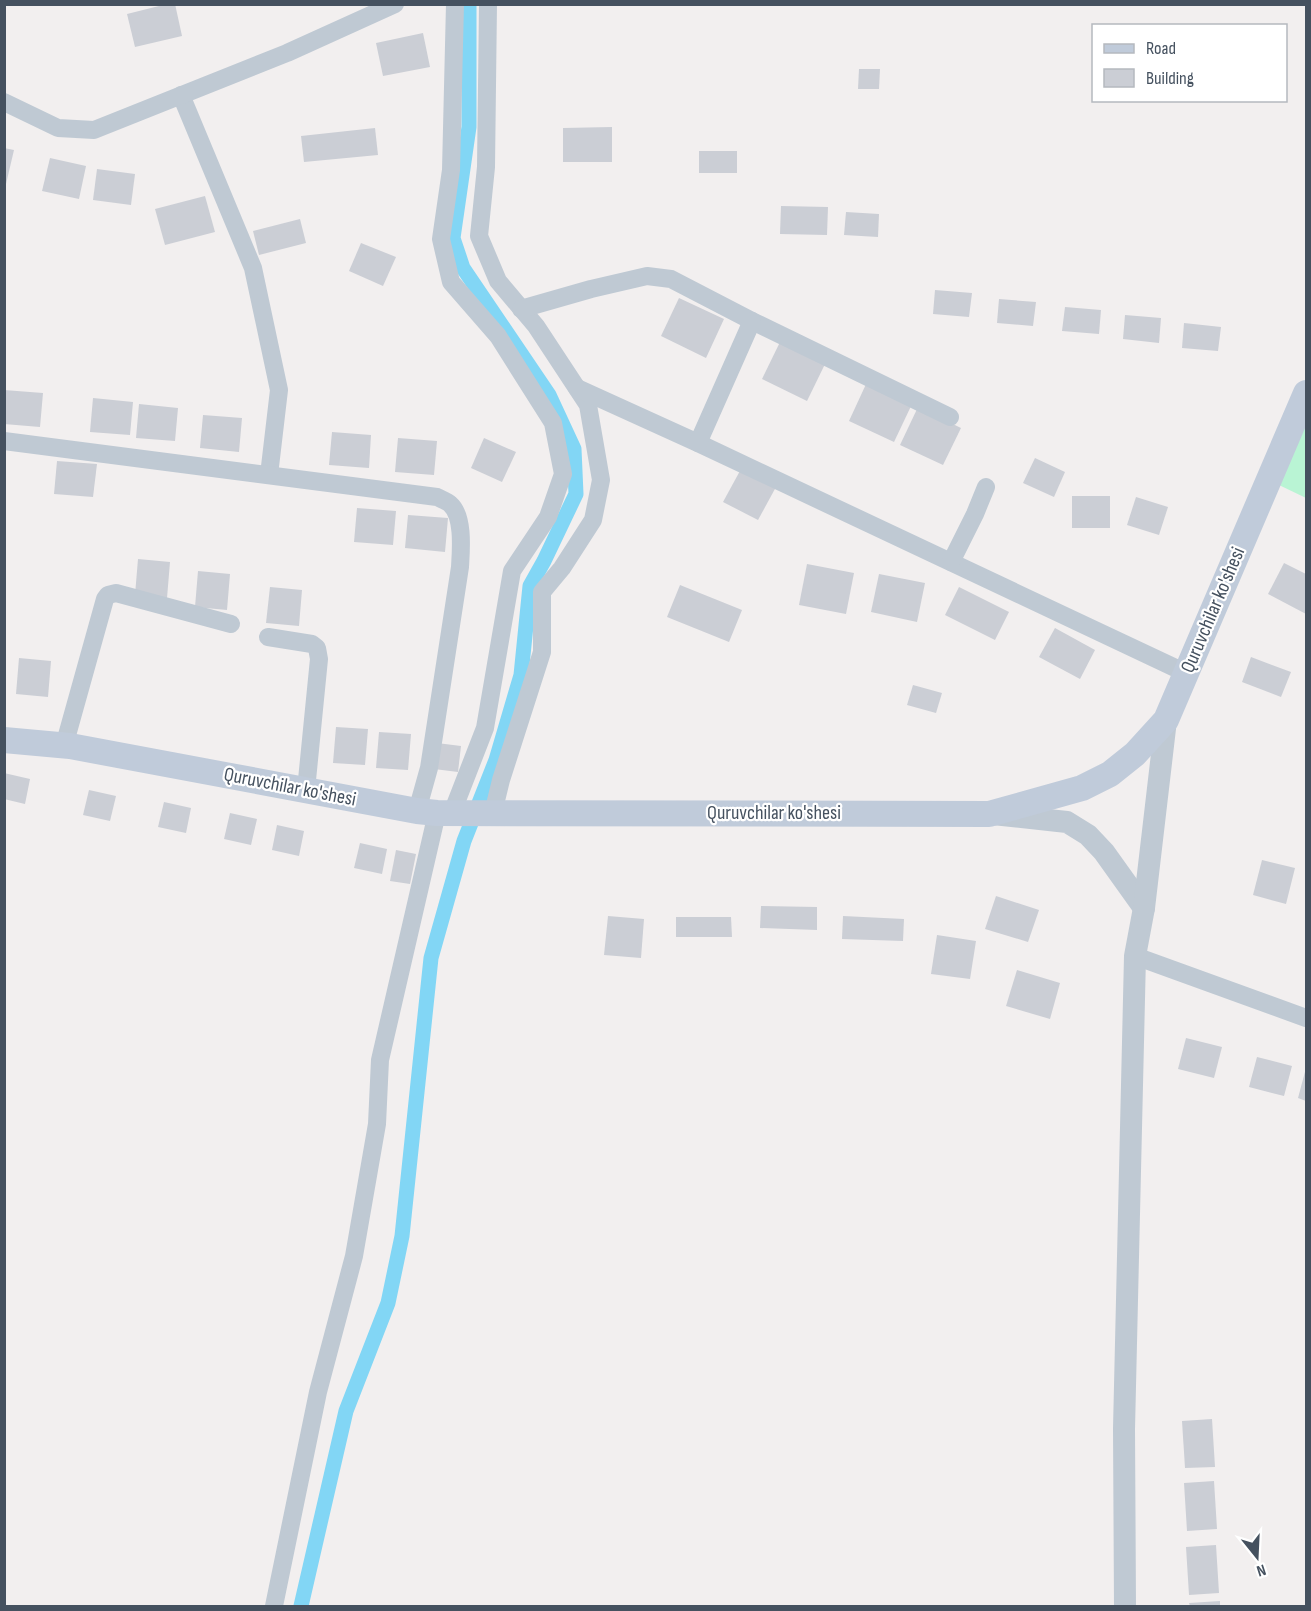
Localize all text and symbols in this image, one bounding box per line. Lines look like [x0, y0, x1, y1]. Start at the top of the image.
legend [1092, 24, 1287, 102]
text: Road [1146, 38, 1176, 59]
text: Building [1146, 68, 1194, 89]
street label: Quruvchilar ko'shesi [1176, 544, 1250, 676]
street label: Quruvchilar ko'shesi [222, 762, 358, 812]
street label: Quruvchilar ko'shesi [707, 801, 841, 825]
north arrow [1227, 1527, 1287, 1587]
text: N [1254, 1559, 1268, 1580]

